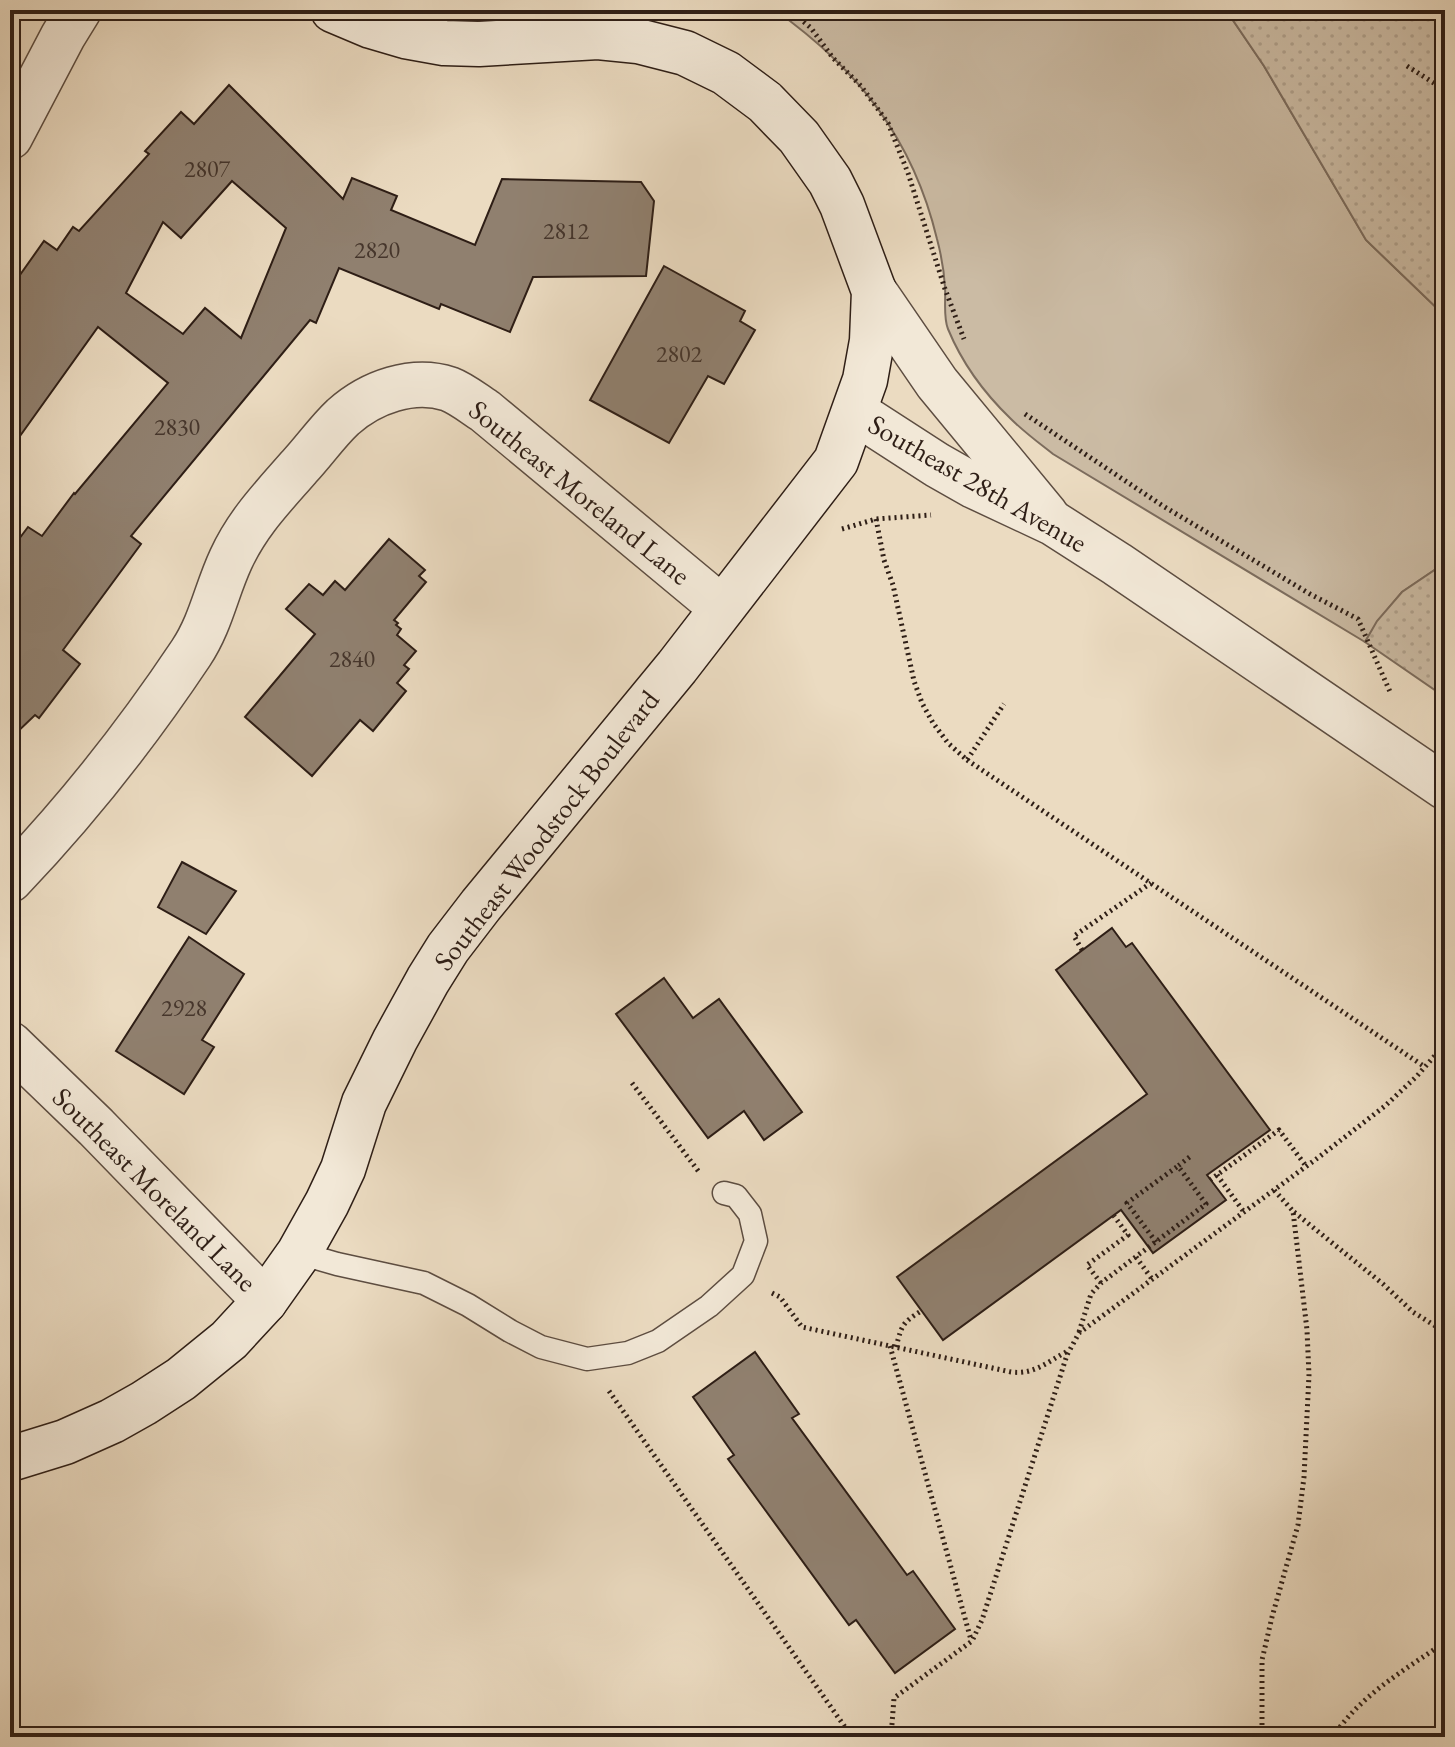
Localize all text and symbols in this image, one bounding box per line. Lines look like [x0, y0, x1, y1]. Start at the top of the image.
house number: 2807 [184, 153, 231, 184]
house number: 2812 [543, 215, 590, 246]
house number: 2820 [354, 234, 400, 265]
house number: 2802 [656, 338, 703, 369]
street label: Southeast Moreland Lane [462, 392, 698, 593]
street label: Southeast 28th Avenue [862, 406, 1094, 560]
house number: 2830 [154, 411, 200, 442]
house number: 2840 [329, 643, 375, 674]
street label: Southeast Woodstock Boulevard [425, 682, 667, 977]
house number: 2928 [161, 992, 207, 1023]
street label: Southeast Moreland Lane [45, 1079, 265, 1299]

